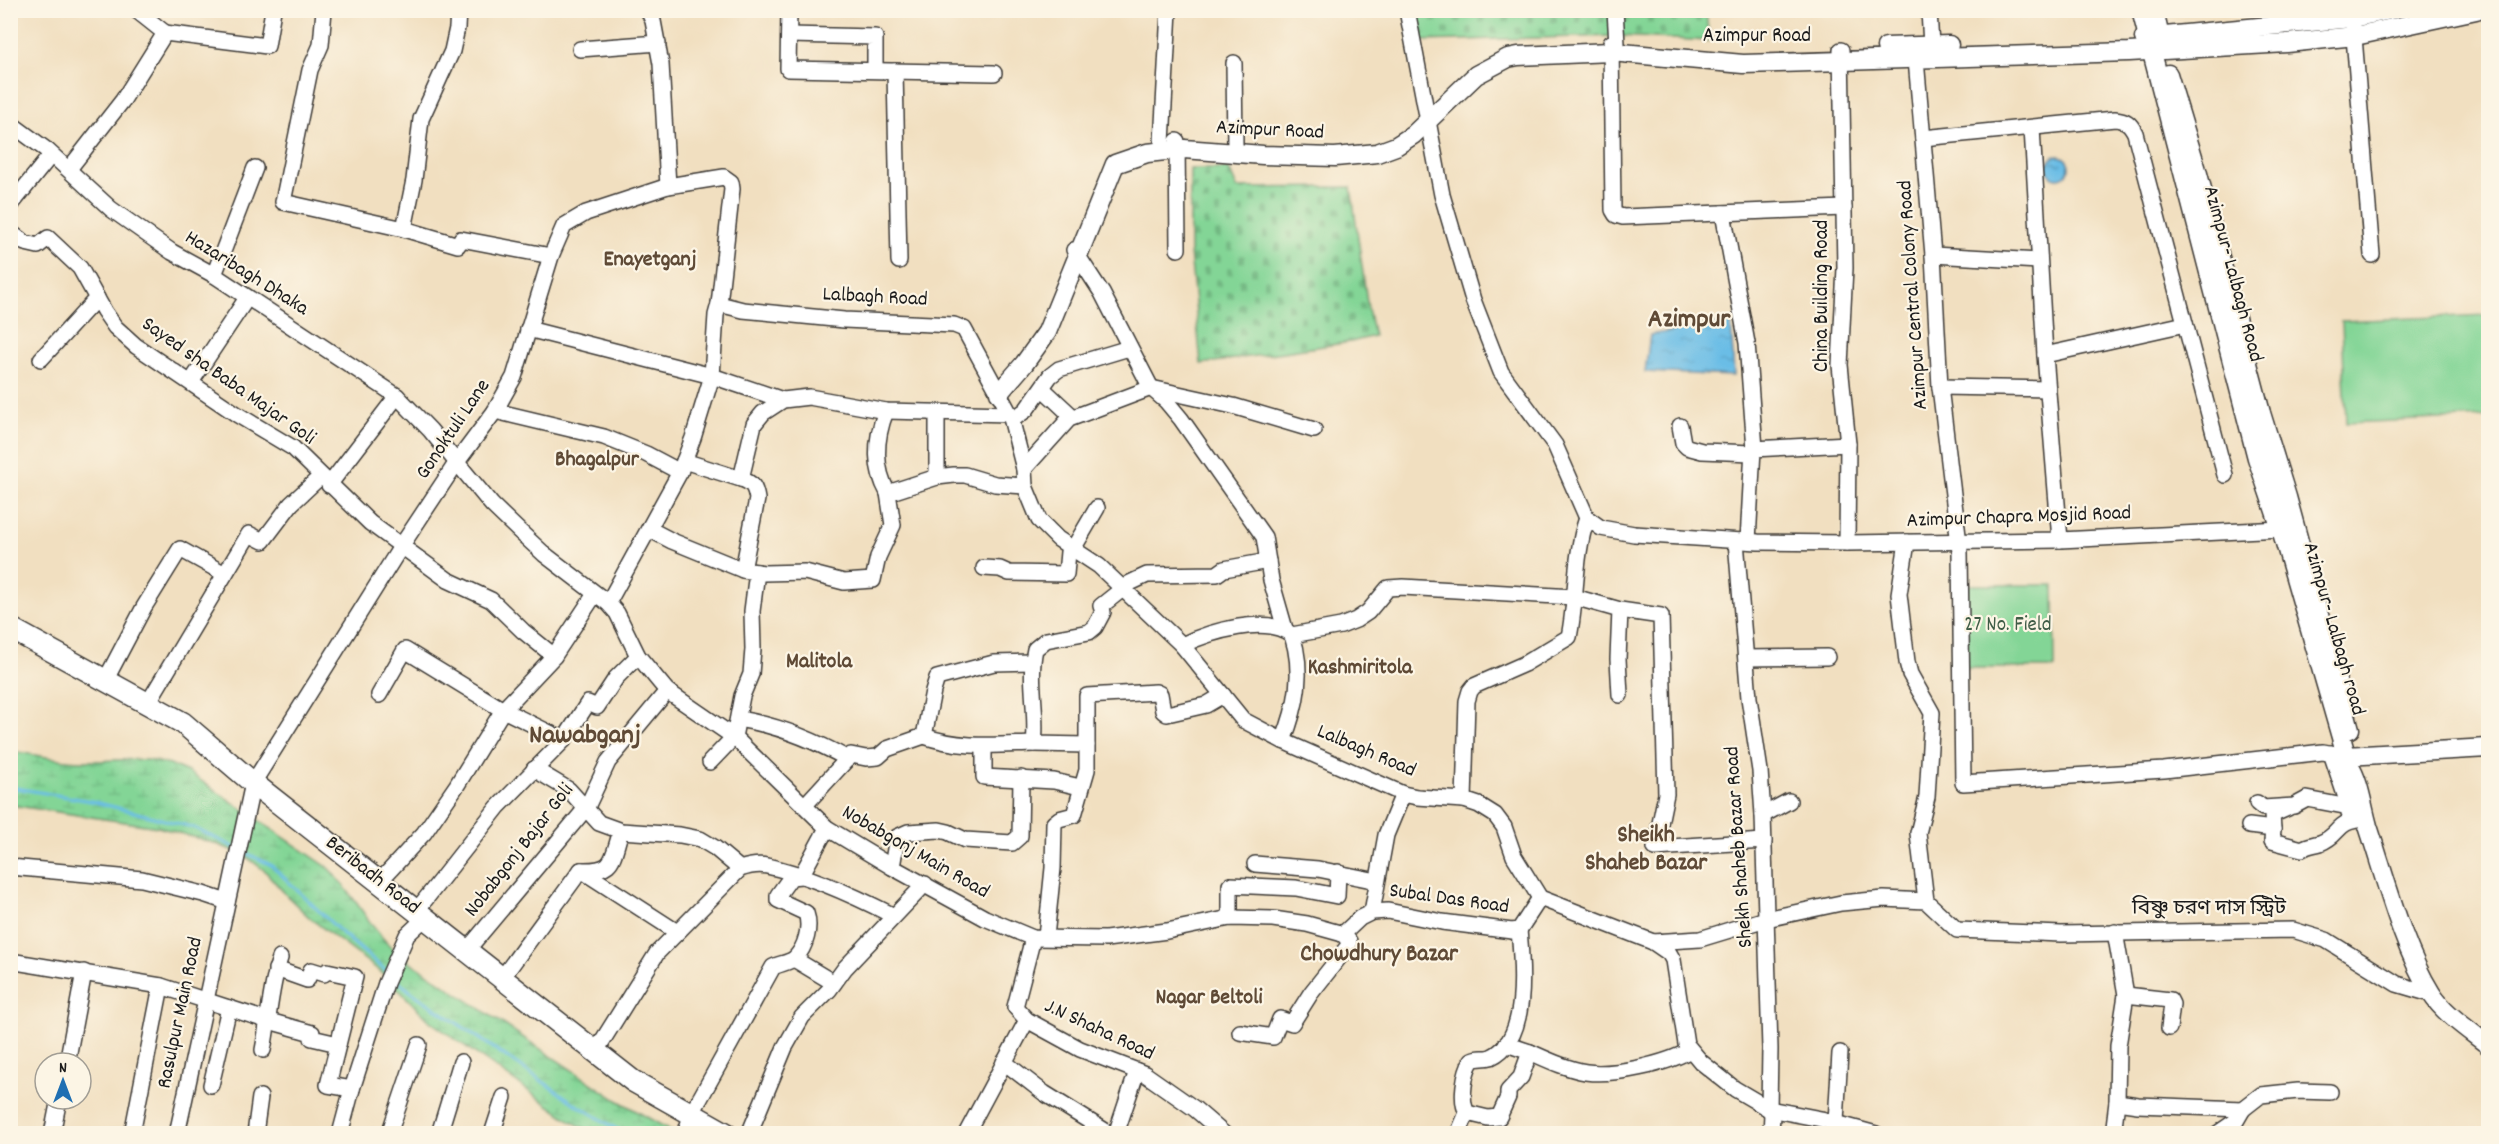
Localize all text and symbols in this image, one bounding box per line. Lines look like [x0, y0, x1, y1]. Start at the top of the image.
street label: Azimpur Road [1703, 22, 1811, 52]
street label: Azimpur Road [1215, 113, 1325, 149]
street label: Azimpur Central Colony Road [1891, 179, 1937, 411]
street label: Azimpur- Lalbagh Road [2194, 182, 2270, 366]
street label: China Building Road [1808, 220, 1838, 372]
street label: Hazaribagh Dhaka [178, 224, 315, 325]
district label: Enayetganj [603, 245, 697, 276]
street label: Lalbagh Road [822, 280, 928, 316]
district label: Azimpur [1648, 301, 1731, 340]
street label: Sayed sha Baba Majar Goli [135, 310, 322, 454]
street label: Gonoktuli Lane [409, 374, 499, 486]
district label: Bhagalpur [555, 445, 640, 476]
street label: Azimpur Chapra Mosjid Road [1906, 499, 2132, 537]
street label: Azimpur- Lalbagh road [2294, 539, 2372, 719]
park label: 27 No. Field [1964, 611, 2052, 641]
district label: Malitola [786, 647, 853, 678]
district label: Kashmiritola [1308, 653, 1413, 684]
district label: Nawabganj [529, 717, 641, 756]
street label: Lalbagh Road [1312, 718, 1420, 786]
street label: Shekh Shaheb Bazar Road [1718, 745, 1762, 949]
street label: Nobabgonj Bajar Goli [458, 777, 582, 924]
street label: Nobabgonj Main Road [836, 798, 994, 908]
district label: Sheikh Shaheb Bazar [1585, 819, 1708, 881]
street label: Beribadh Road [318, 829, 426, 923]
street label: Subal Das Road [1387, 877, 1511, 923]
street label: বিষ্ণু চরণ দাস স্ট্রিট [2131, 895, 2286, 925]
street label: Rasulpur Main Road [150, 935, 212, 1091]
district label: Chowdhury Bazar [1300, 938, 1459, 972]
district label: Nagar Beltoli [1156, 983, 1262, 1014]
street label: J.N Shaha Road [1039, 992, 1159, 1070]
north arrow [33, 1051, 93, 1111]
text: N [59, 1057, 67, 1080]

